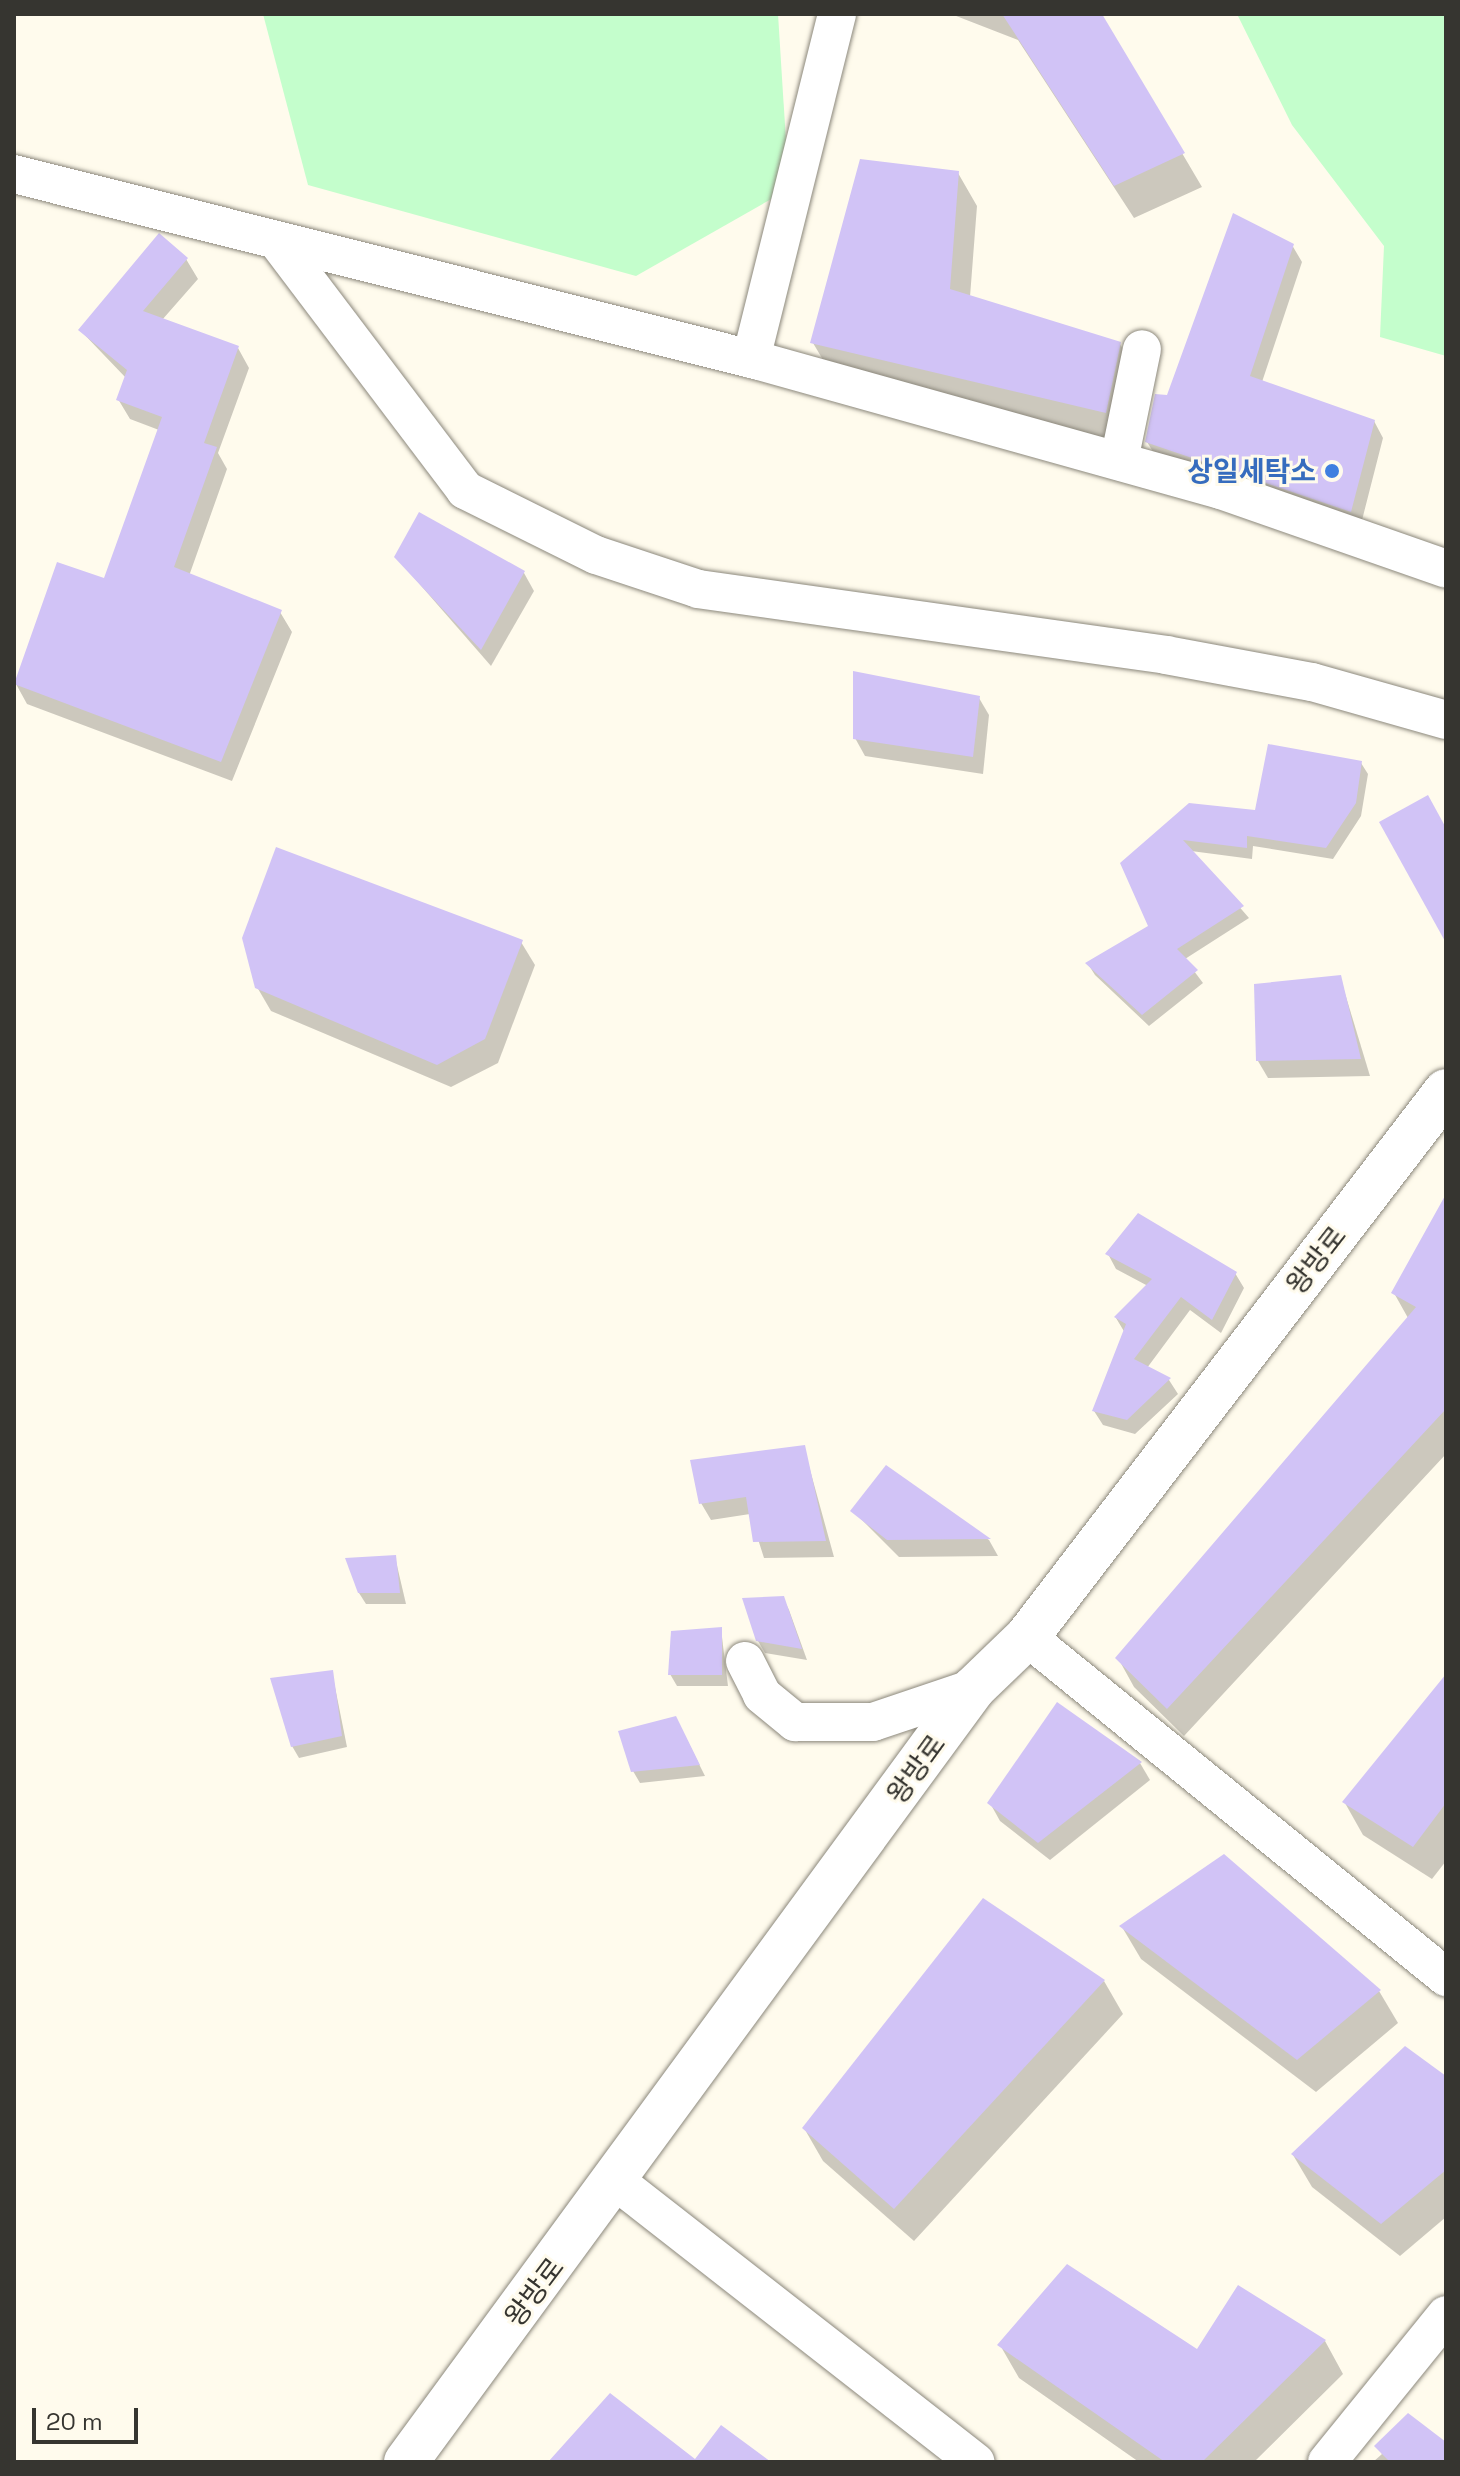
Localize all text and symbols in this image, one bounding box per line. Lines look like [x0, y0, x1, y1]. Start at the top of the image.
place label: 상일세탁소 [1187, 454, 1316, 488]
marker: 상일세탁소 [1323, 462, 1341, 480]
street label: 왕방로 [1279, 1219, 1353, 1301]
street label: 왕방로 [880, 1728, 952, 1810]
street label: 왕방로 [497, 2251, 571, 2333]
scale bar [36, 2392, 142, 2442]
text: 20 m [46, 2406, 103, 2437]

